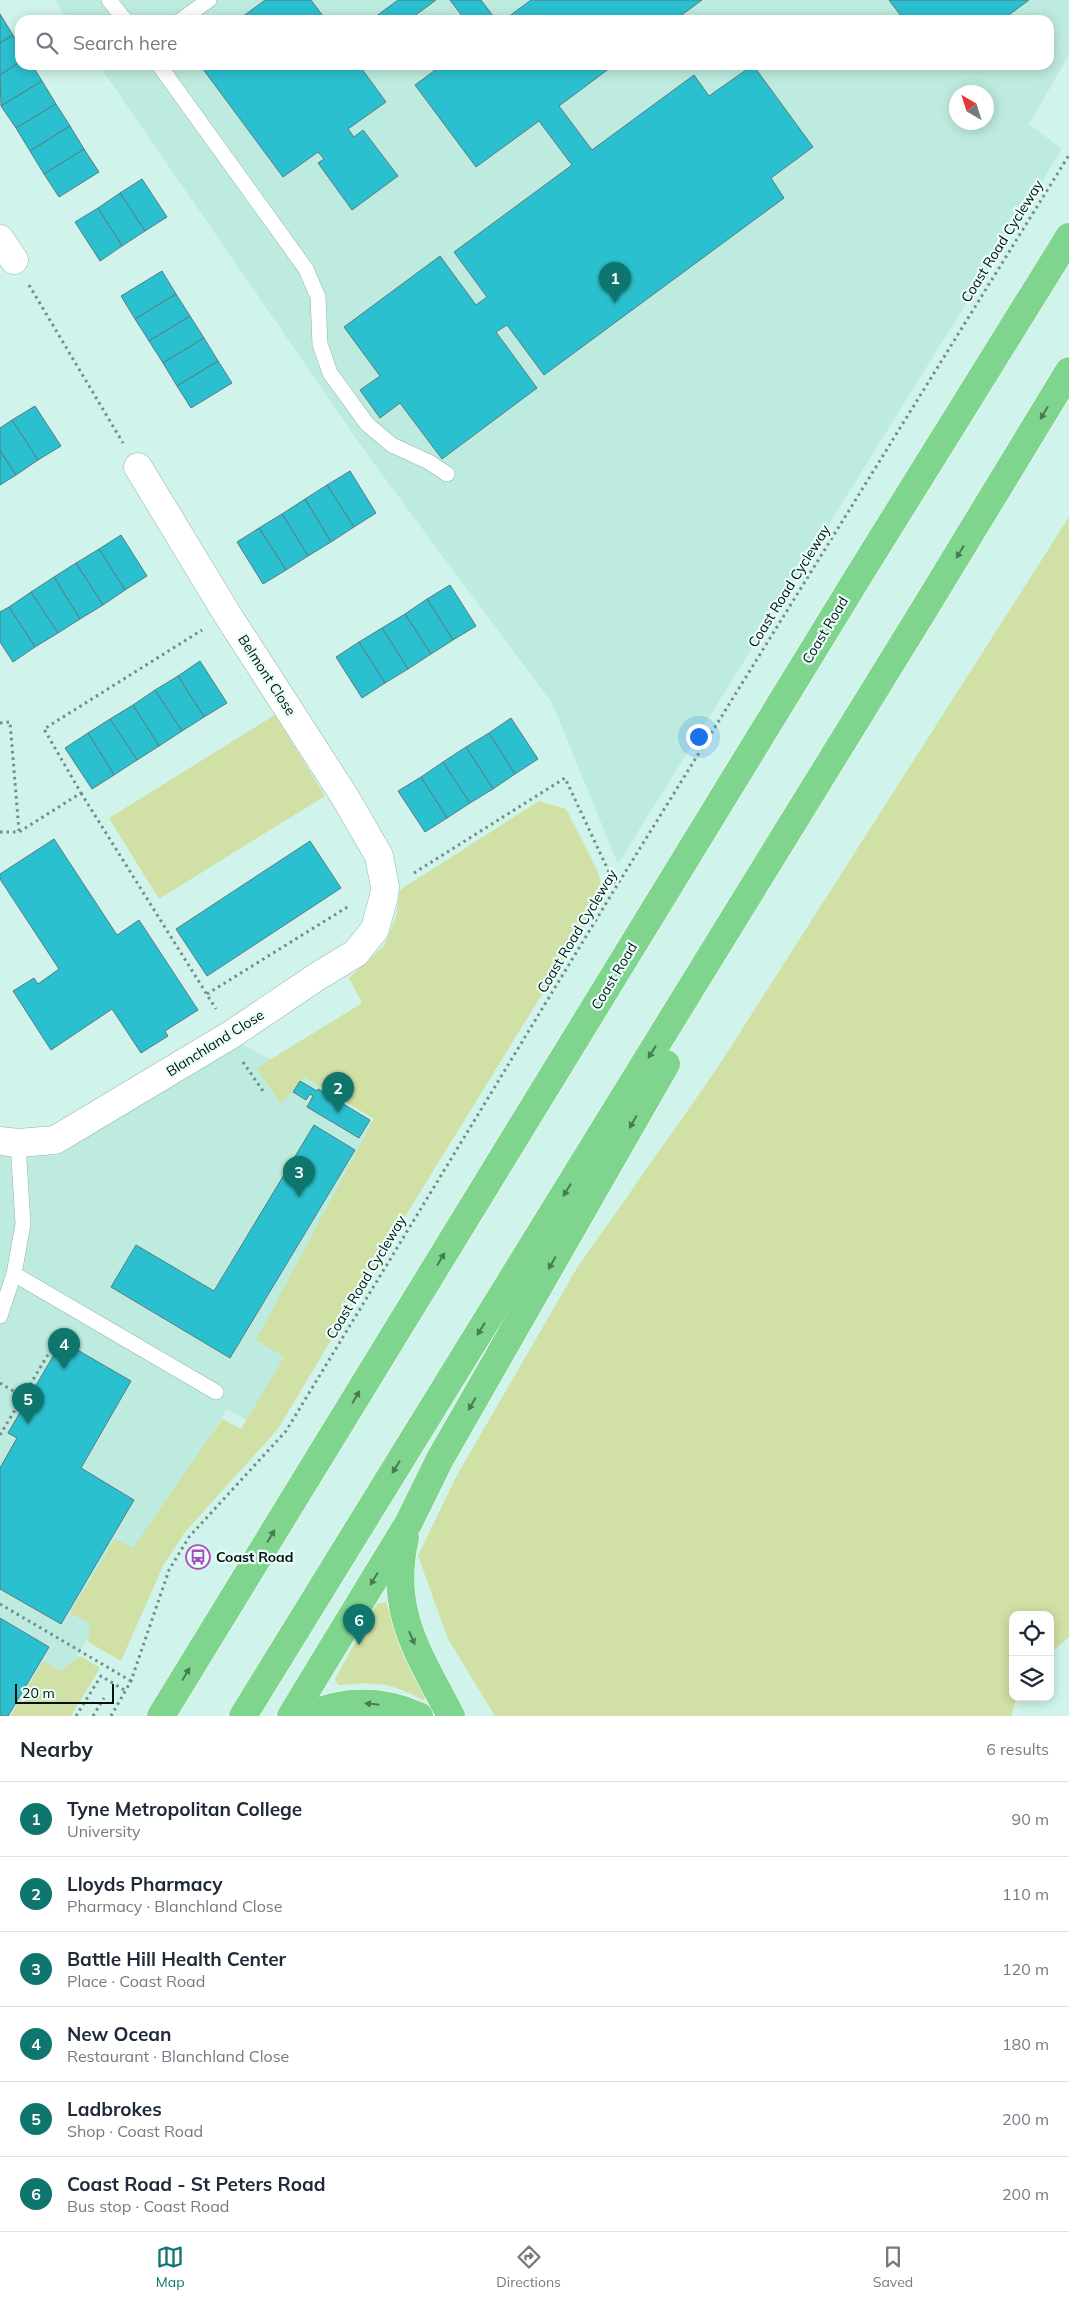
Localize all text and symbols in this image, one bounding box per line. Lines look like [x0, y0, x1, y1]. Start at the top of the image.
search box [15, 15, 1054, 70]
icon: search [33, 29, 61, 57]
text: Search here [73, 31, 177, 55]
north arrow [949, 85, 994, 130]
street label: Coast Road Cycleway [957, 176, 1047, 306]
pin: 1 [599, 262, 631, 303]
one-way arrow [1039, 406, 1048, 419]
street label: Coast Road Cycleway [745, 522, 833, 650]
one-way arrow [955, 545, 964, 558]
street label: Coast Road [798, 593, 852, 667]
street label: Belmont Close [234, 631, 300, 719]
your location [686, 724, 712, 750]
street label: Coast Road Cycleway [533, 866, 621, 996]
street label: Coast Road [587, 939, 641, 1013]
street label: Blanchland Close [163, 1006, 267, 1080]
one-way arrow [647, 1046, 656, 1059]
pin: 2 [322, 1072, 354, 1113]
one-way arrow [628, 1115, 637, 1129]
pin: 3 [283, 1156, 315, 1197]
one-way arrow [562, 1184, 571, 1197]
street label: Coast Road Cycleway [322, 1211, 410, 1342]
one-way arrow [436, 1252, 445, 1265]
one-way arrow [548, 1256, 556, 1271]
one-way arrow [477, 1322, 486, 1335]
pin: 4 [48, 1328, 80, 1369]
pin: 5 [12, 1383, 44, 1424]
one-way arrow [352, 1391, 361, 1404]
one-way arrow [467, 1398, 476, 1411]
one-way arrow [391, 1460, 401, 1474]
one-way arrow [267, 1529, 276, 1542]
bus stop icon: Coast Road [185, 1544, 211, 1570]
place label: Coast Road [216, 1548, 293, 1566]
one-way arrow [370, 1573, 379, 1586]
pin: 6 [343, 1604, 375, 1645]
map controls [1009, 1611, 1054, 1701]
button: locate [1009, 1611, 1054, 1656]
one-way arrow [409, 1631, 417, 1645]
button: layers [1009, 1656, 1054, 1701]
one-way arrow [182, 1668, 191, 1681]
scale bar [15, 1681, 114, 1704]
text: 20 m [22, 1684, 55, 1702]
one-way arrow [364, 1700, 380, 1708]
text: Nearby [20, 1736, 93, 1762]
text: 6 results [986, 1739, 1049, 1759]
text: Tyne Metropolitan College [67, 1797, 302, 1821]
text: 1 [31, 1809, 41, 1829]
text: 90 m [1012, 1809, 1049, 1829]
text: University [67, 1821, 141, 1841]
text: Lloyds Pharmacy [67, 1872, 223, 1896]
text: 2 [31, 1884, 41, 1904]
text: 110 m [1002, 1884, 1049, 1904]
text: Pharmacy · Blanchland Close [67, 1896, 282, 1916]
text: Battle Hill Health Center [67, 1947, 286, 1971]
text: 3 [31, 1959, 41, 1979]
text: 120 m [1002, 1959, 1049, 1979]
text: Place · Coast Road [67, 1971, 205, 1991]
text: New Ocean [67, 2022, 172, 2046]
text: 4 [31, 2034, 41, 2054]
text: 180 m [1002, 2034, 1049, 2054]
text: Restaurant · Blanchland Close [67, 2046, 289, 2066]
text: Ladbrokes [67, 2097, 162, 2121]
text: 5 [31, 2109, 41, 2129]
text: 200 m [1002, 2109, 1049, 2129]
text: Shop · Coast Road [67, 2121, 203, 2141]
text: Coast Road - St Peters Road [67, 2172, 325, 2196]
text: 6 [31, 2184, 41, 2204]
text: 200 m [1002, 2184, 1049, 2204]
text: Bus stop · Coast Road [67, 2196, 229, 2216]
tab: Map [156, 2243, 185, 2291]
tab: Directions [496, 2243, 561, 2291]
tab: Saved [873, 2243, 913, 2291]

